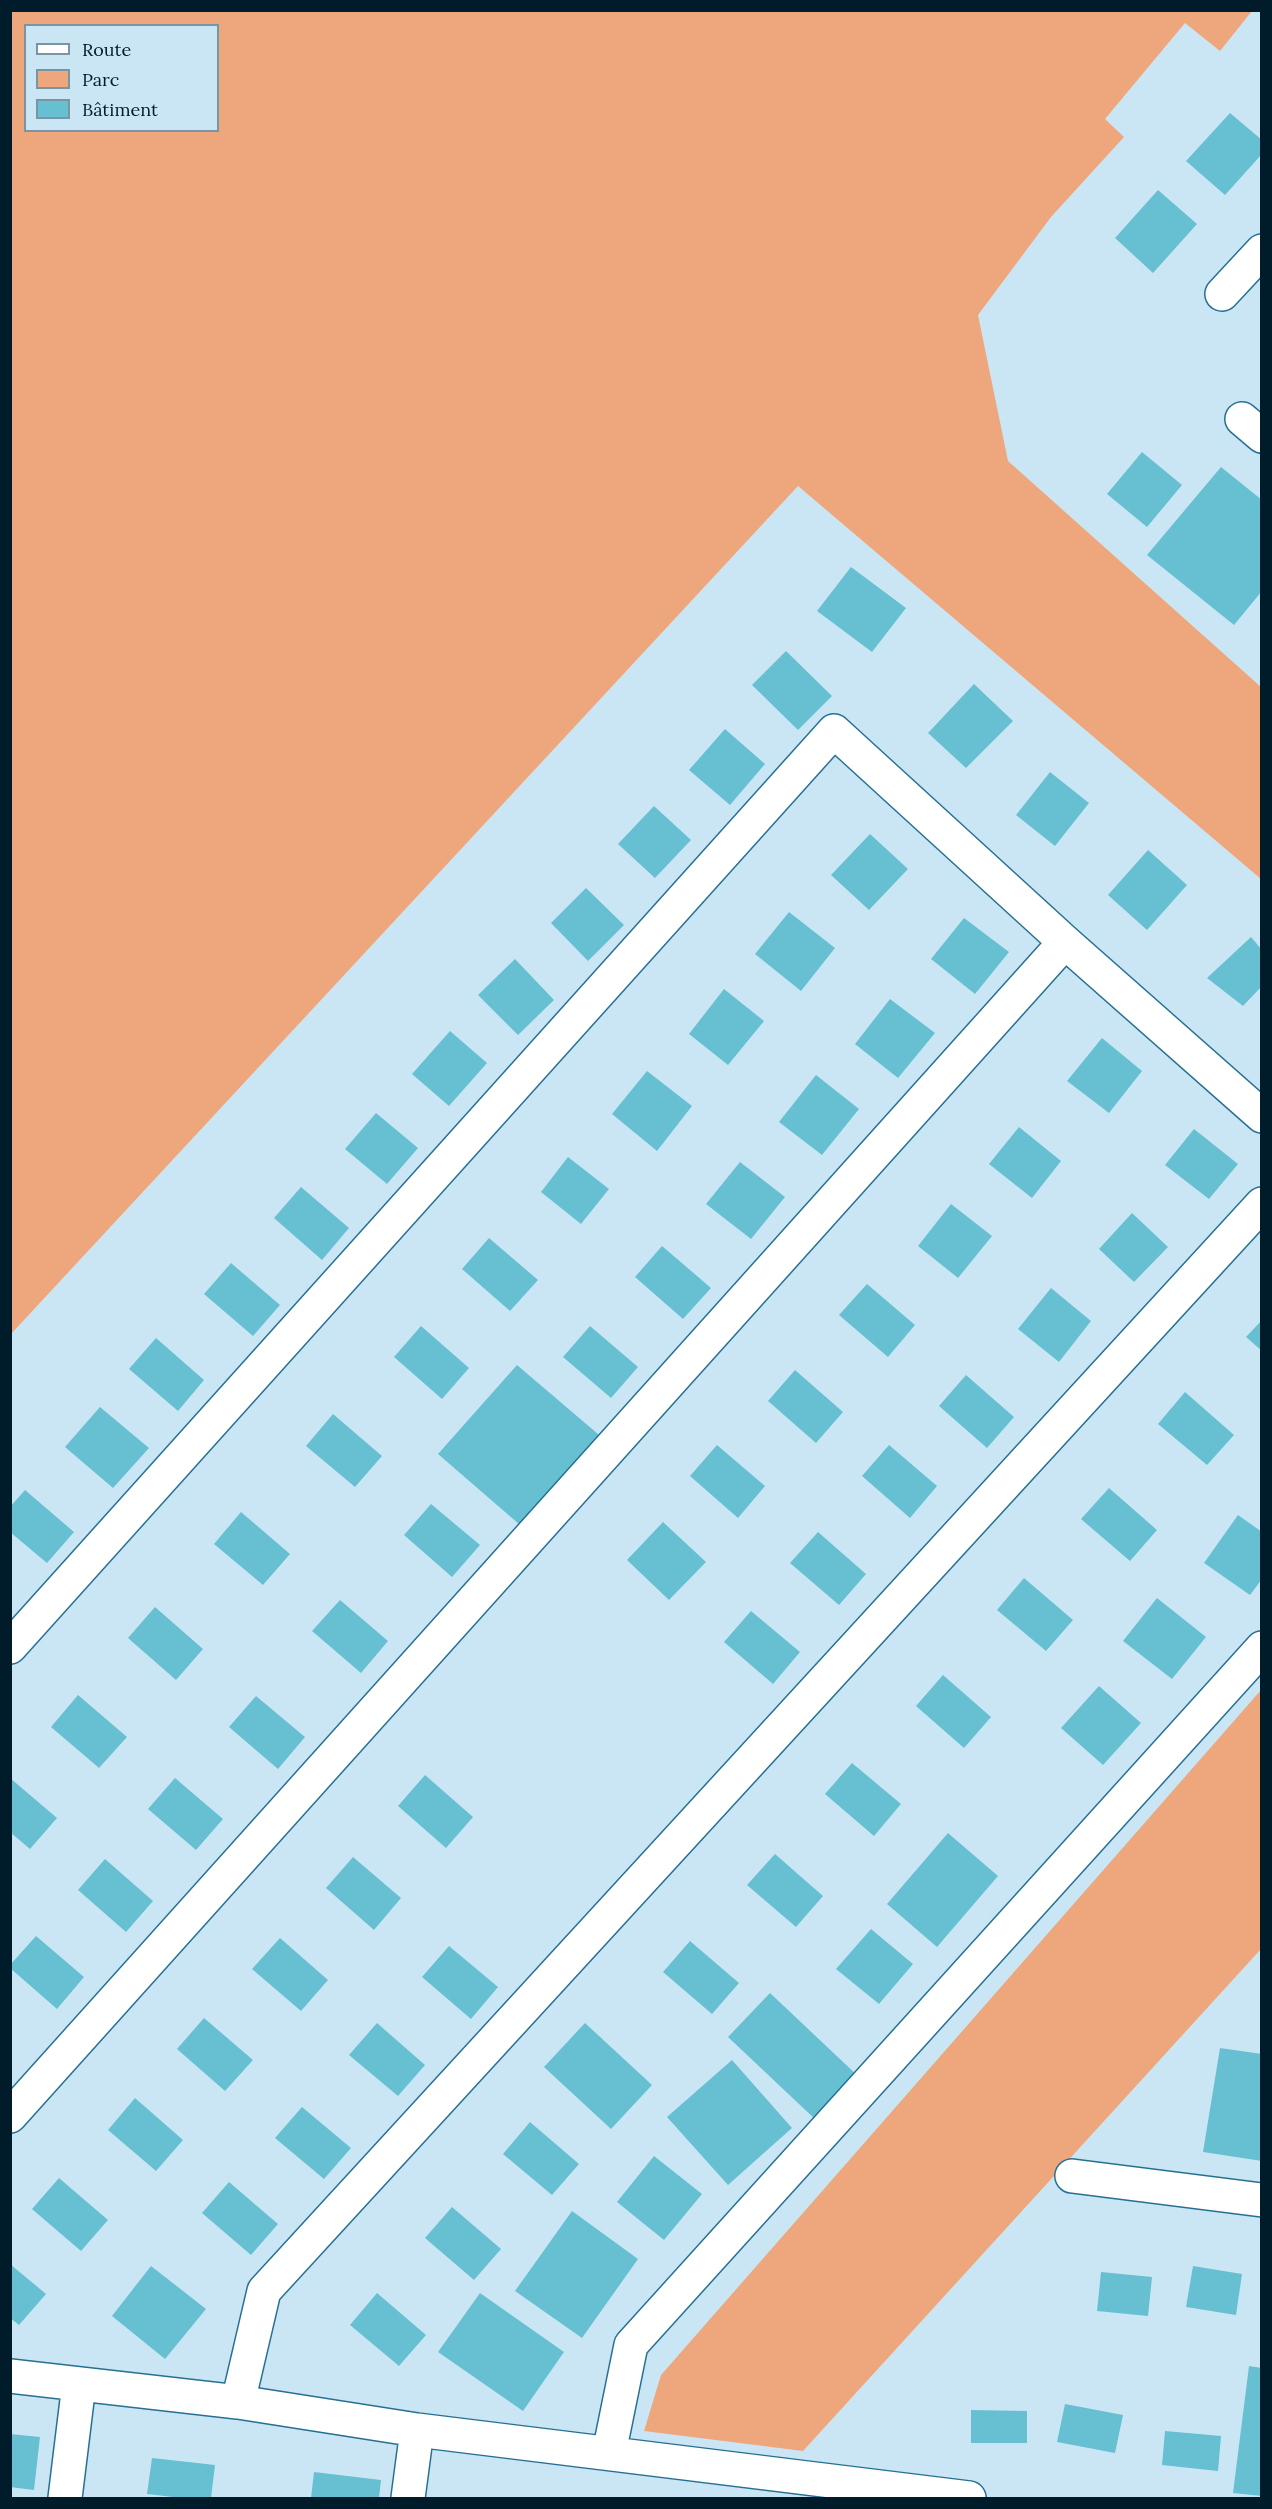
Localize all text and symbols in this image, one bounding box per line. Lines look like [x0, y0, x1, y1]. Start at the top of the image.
legend [24, 24, 219, 132]
text: Route [82, 38, 131, 61]
text: Parc [82, 68, 119, 91]
text: Bâtiment [82, 98, 158, 121]

